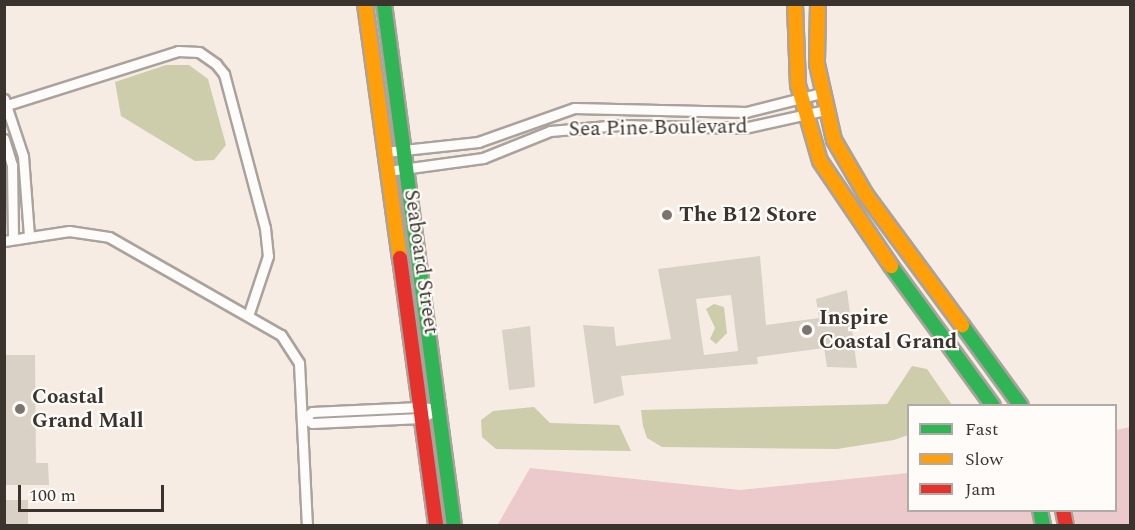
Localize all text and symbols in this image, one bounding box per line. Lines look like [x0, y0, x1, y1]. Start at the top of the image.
street label: Sea Pine Boulevard [568, 114, 748, 142]
street label: Seaboard Street [398, 188, 444, 336]
place label: The B12 Store [679, 202, 817, 228]
marker: The B12 Store [660, 208, 674, 222]
place label: Inspire Coastal Grand [819, 305, 957, 355]
marker: Inspire Coastal Grand [800, 323, 814, 337]
place label: Coastal Grand Mall [32, 384, 144, 434]
marker: Coastal Grand Mall [13, 402, 27, 416]
legend [907, 404, 1117, 512]
text: Fast [965, 416, 998, 443]
text: Slow [965, 446, 1003, 473]
scale bar [21, 473, 166, 511]
text: Jam [965, 476, 996, 503]
text: 100 m [29, 482, 76, 509]

